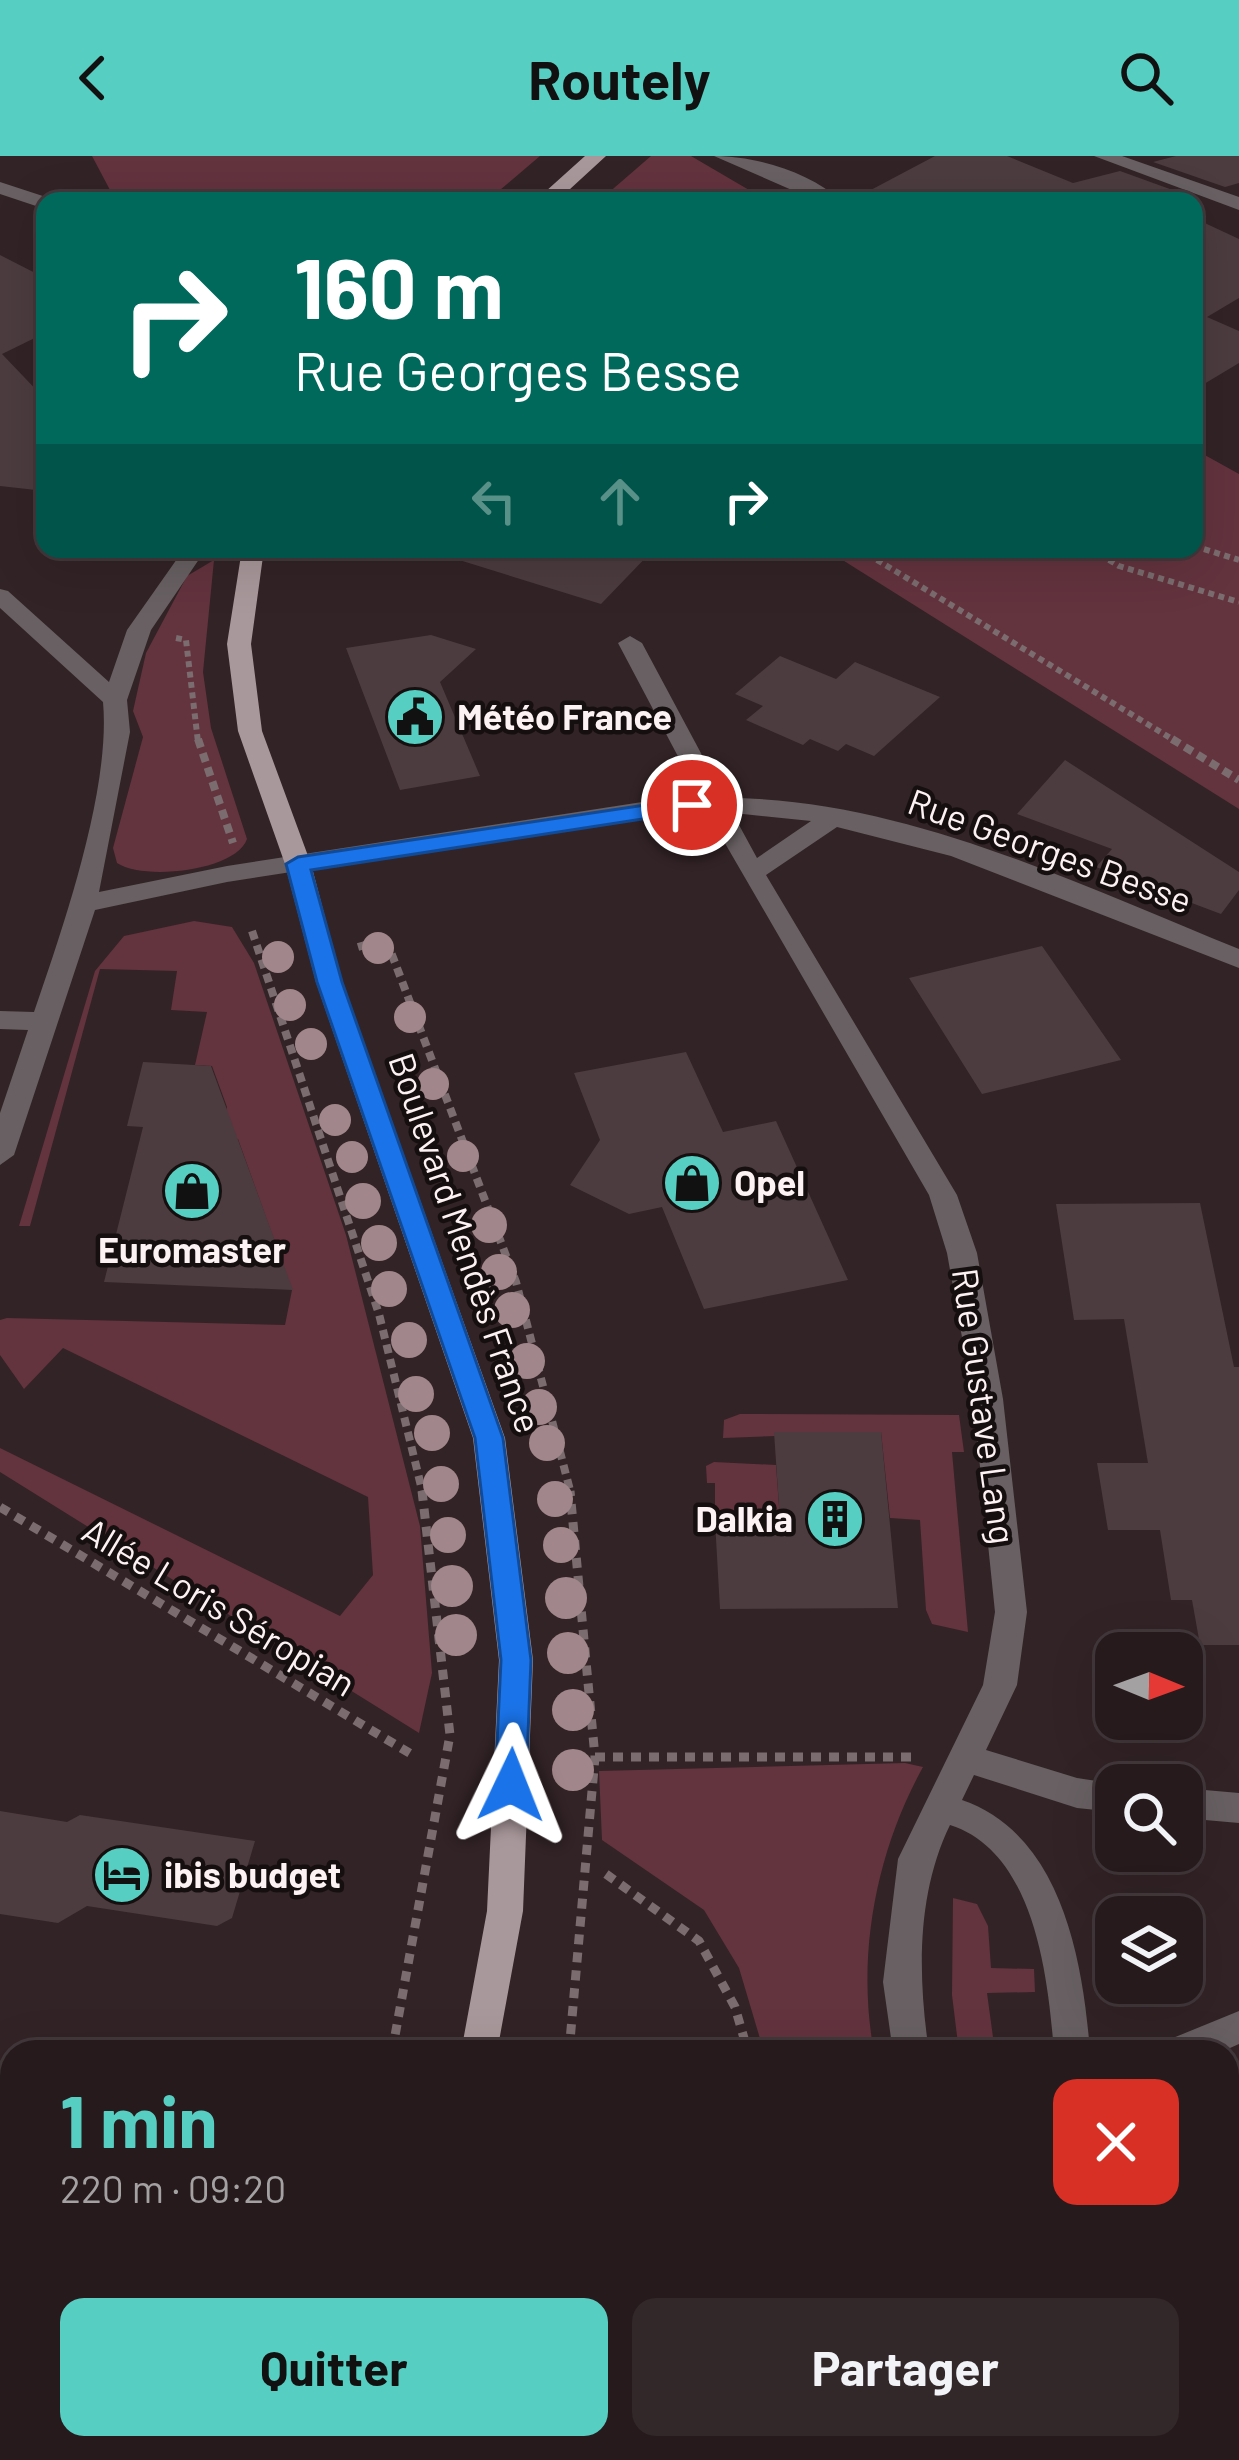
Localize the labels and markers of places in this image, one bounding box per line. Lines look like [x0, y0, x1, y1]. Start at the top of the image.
public building icon: Météo France [384, 686, 446, 748]
place label: Météo France [457, 694, 672, 737]
pin [641, 754, 743, 856]
shop icon: Opel [661, 1152, 723, 1214]
shop icon: Euromaster [161, 1160, 223, 1222]
place label: Opel [734, 1160, 805, 1203]
place label: Euromaster [98, 1227, 286, 1270]
building icon: Dalkia [804, 1488, 866, 1550]
place label: Dalkia [696, 1496, 793, 1539]
hotel icon: ibis budget [91, 1844, 153, 1906]
place label: ibis budget [164, 1852, 341, 1895]

